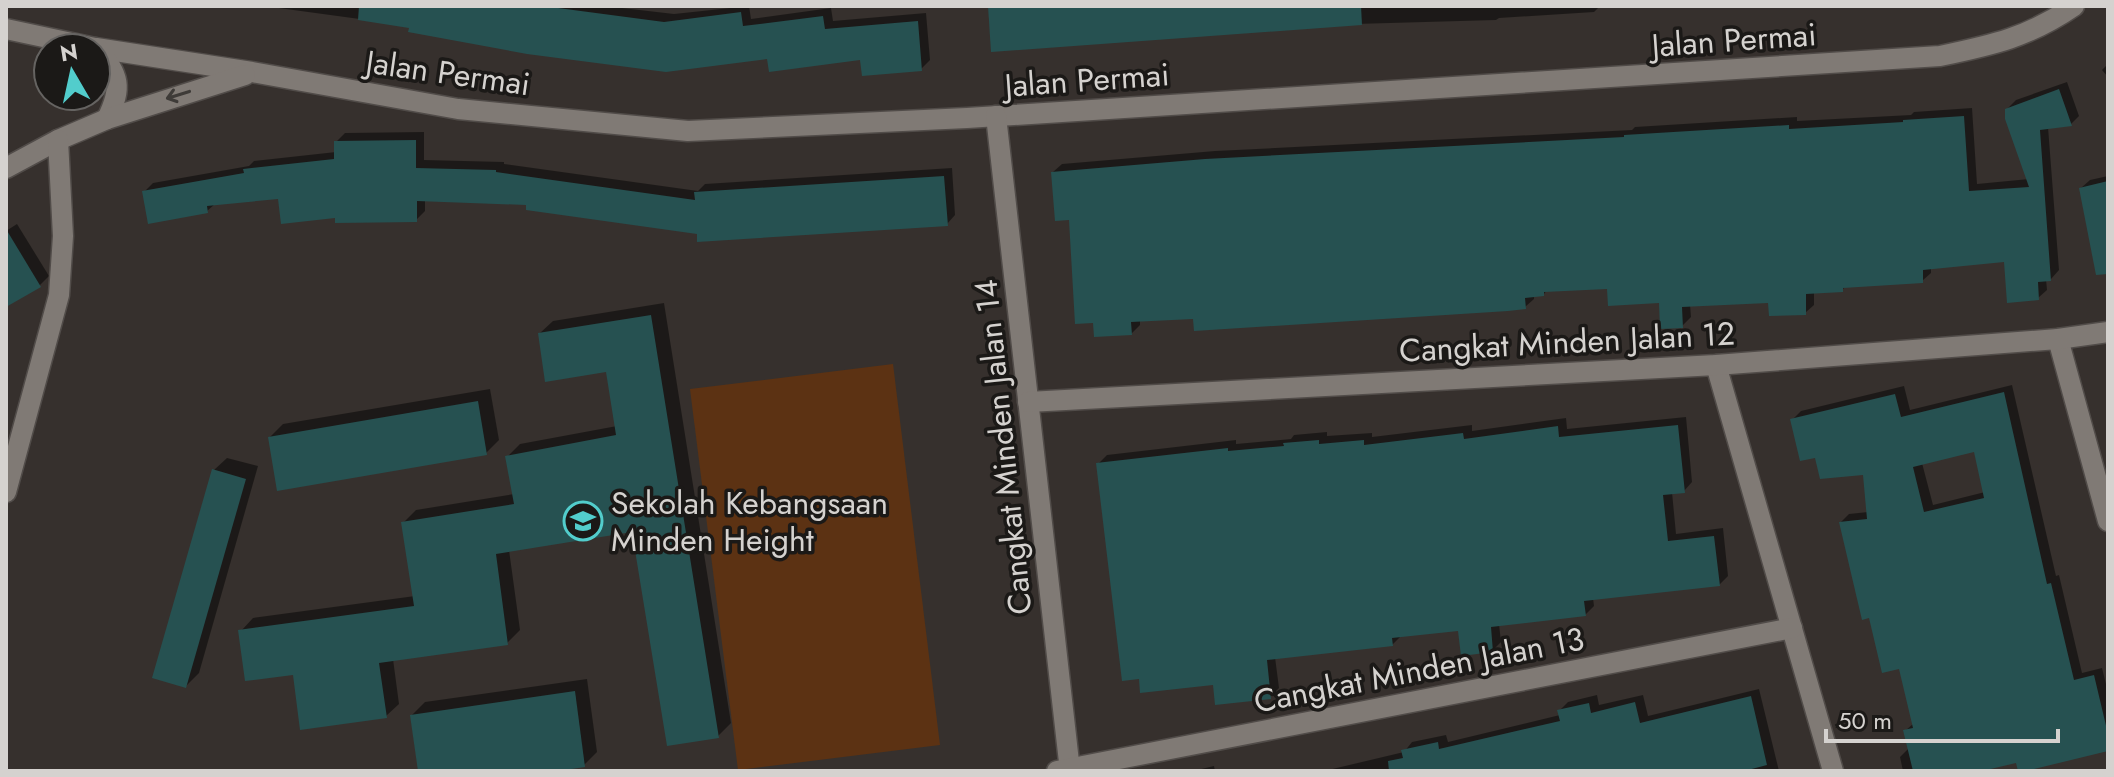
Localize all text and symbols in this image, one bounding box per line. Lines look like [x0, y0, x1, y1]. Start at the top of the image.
street label: Jalan Permai [1646, 11, 1818, 69]
north arrow [32, 32, 112, 112]
text: N [58, 35, 80, 69]
street label: Jalan Permai [359, 38, 533, 107]
street label: Jalan Permai [999, 51, 1171, 109]
one-way arrow [165, 88, 191, 103]
street label: Cangkat Minden Jalan 14 [963, 277, 1043, 617]
street label: Cangkat Minden Jalan 12 [1398, 310, 1736, 374]
place label: Sekolah Kebangsaan Minden Height [611, 480, 888, 563]
school or university icon: Sekolah Kebangsaan Minden Height [562, 500, 604, 542]
street label: Cangkat Minden Jalan 13 [1250, 615, 1588, 725]
scale bar [1826, 693, 2058, 743]
text: 50 m [1838, 703, 1892, 738]

